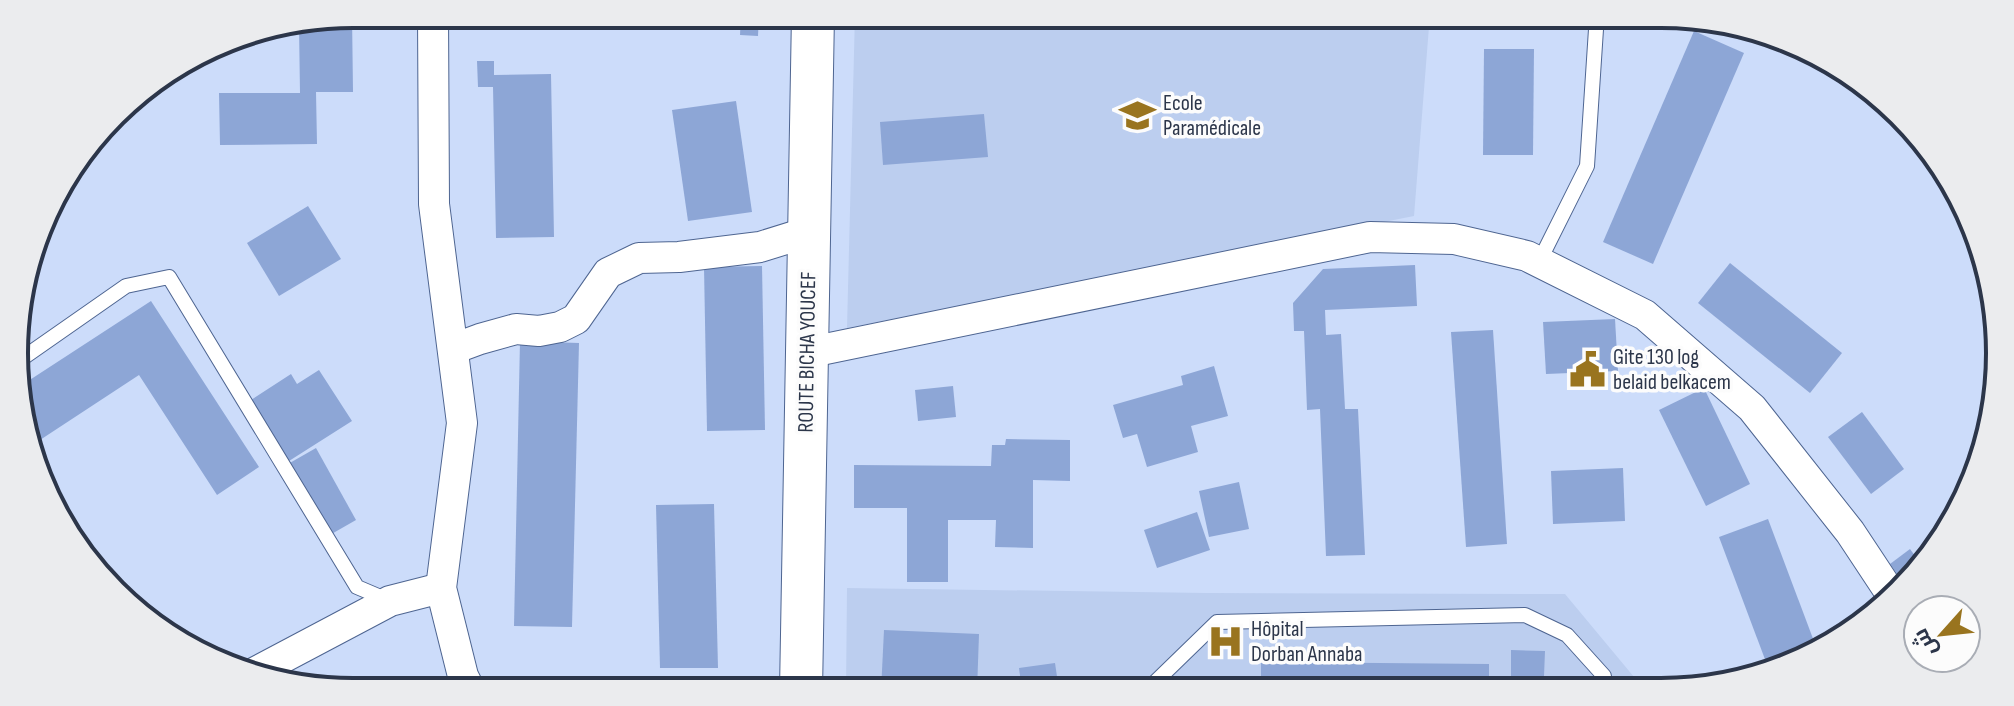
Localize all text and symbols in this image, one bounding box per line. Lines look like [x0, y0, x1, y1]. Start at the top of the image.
place label: Ecole Paramédicale [1163, 90, 1261, 142]
school or university icon: Ecole Paramédicale [1118, 96, 1156, 134]
street label: ROUTE BICHA YOUCEF [793, 271, 822, 433]
place label: Gite 130 log belaid belkacem [1613, 344, 1731, 396]
public building icon: Gite 130 log belaid belkacem [1568, 350, 1606, 388]
north arrow [1902, 594, 1982, 674]
place label: Hôpital Dorban Annaba [1251, 616, 1362, 668]
hospital icon: Hôpital Dorban Annaba [1206, 622, 1244, 660]
text: ش [1907, 624, 1944, 661]

